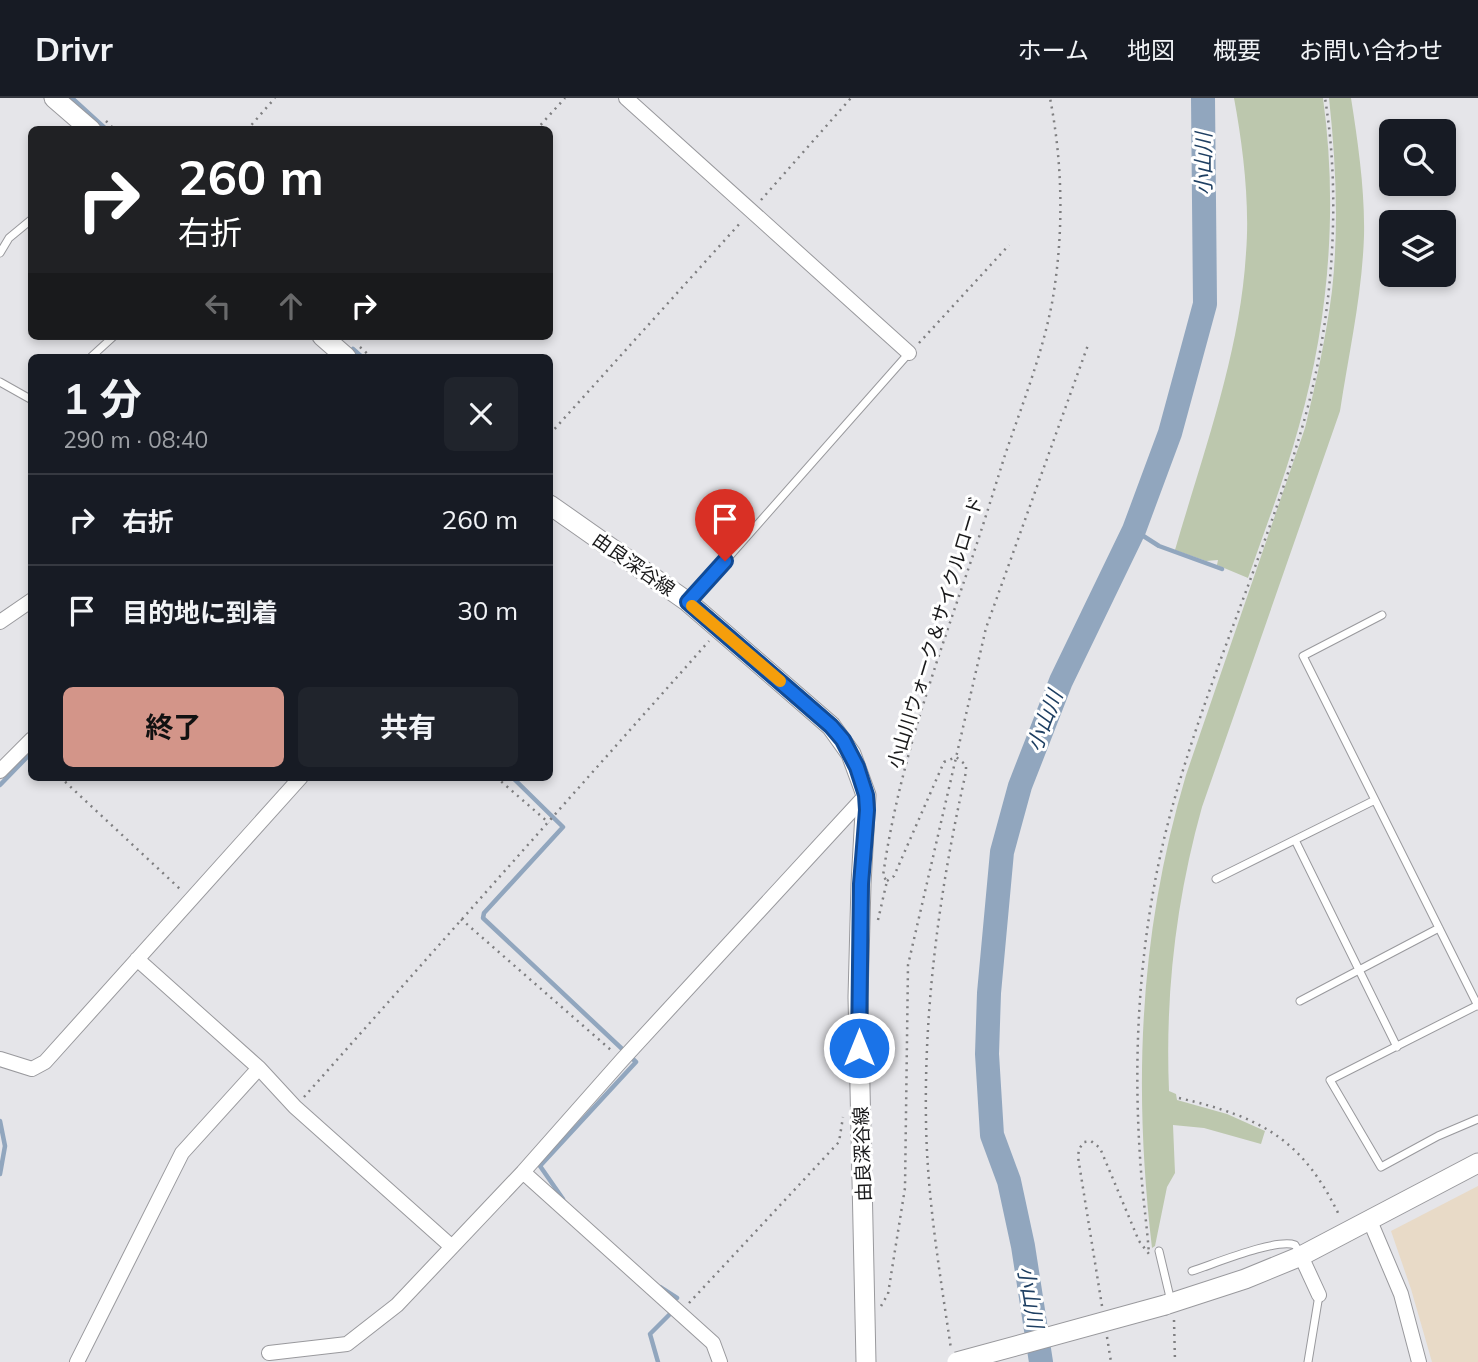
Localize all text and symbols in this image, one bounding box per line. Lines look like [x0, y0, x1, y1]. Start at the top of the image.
text: Drivr [35, 28, 113, 69]
text: ホーム [1018, 35, 1089, 65]
text: 地図 [1127, 35, 1175, 65]
text: 概要 [1213, 35, 1261, 65]
text: お問い合わせ [1299, 35, 1443, 65]
map controls [1379, 119, 1456, 287]
button: search [1379, 119, 1456, 196]
water label: 小山川 [1190, 131, 1216, 196]
text: 260 m [178, 146, 324, 207]
icon: right [63, 154, 154, 245]
button: layers [1379, 210, 1456, 287]
text: 右折 [178, 212, 242, 252]
icon: left [199, 287, 237, 325]
icon: ahead [272, 287, 310, 325]
icon: right [345, 287, 383, 325]
text: 1 分 [63, 372, 142, 425]
button: close [444, 377, 518, 451]
text: 290 m · 08:40 [63, 425, 208, 454]
pin [695, 489, 755, 561]
street label: 小山川ウォーク＆サイクルロード [882, 493, 988, 771]
icon: arrive [706, 500, 744, 538]
icon: right [63, 501, 101, 539]
text: 260 m [442, 503, 518, 536]
text: 右折 [122, 505, 174, 538]
street label: 由良深谷線 [588, 527, 680, 601]
icon: arrive [63, 592, 101, 630]
text: 30 m [457, 594, 518, 627]
text: 目的地に到着 [122, 596, 278, 629]
water label: 小山川 [1021, 685, 1068, 755]
button: 終了 [63, 687, 284, 767]
button: 共有 [298, 687, 518, 767]
position arrow [822, 1011, 896, 1085]
street label: 由良深谷線 [848, 1106, 876, 1202]
water label: 小山川 [1013, 1264, 1050, 1332]

